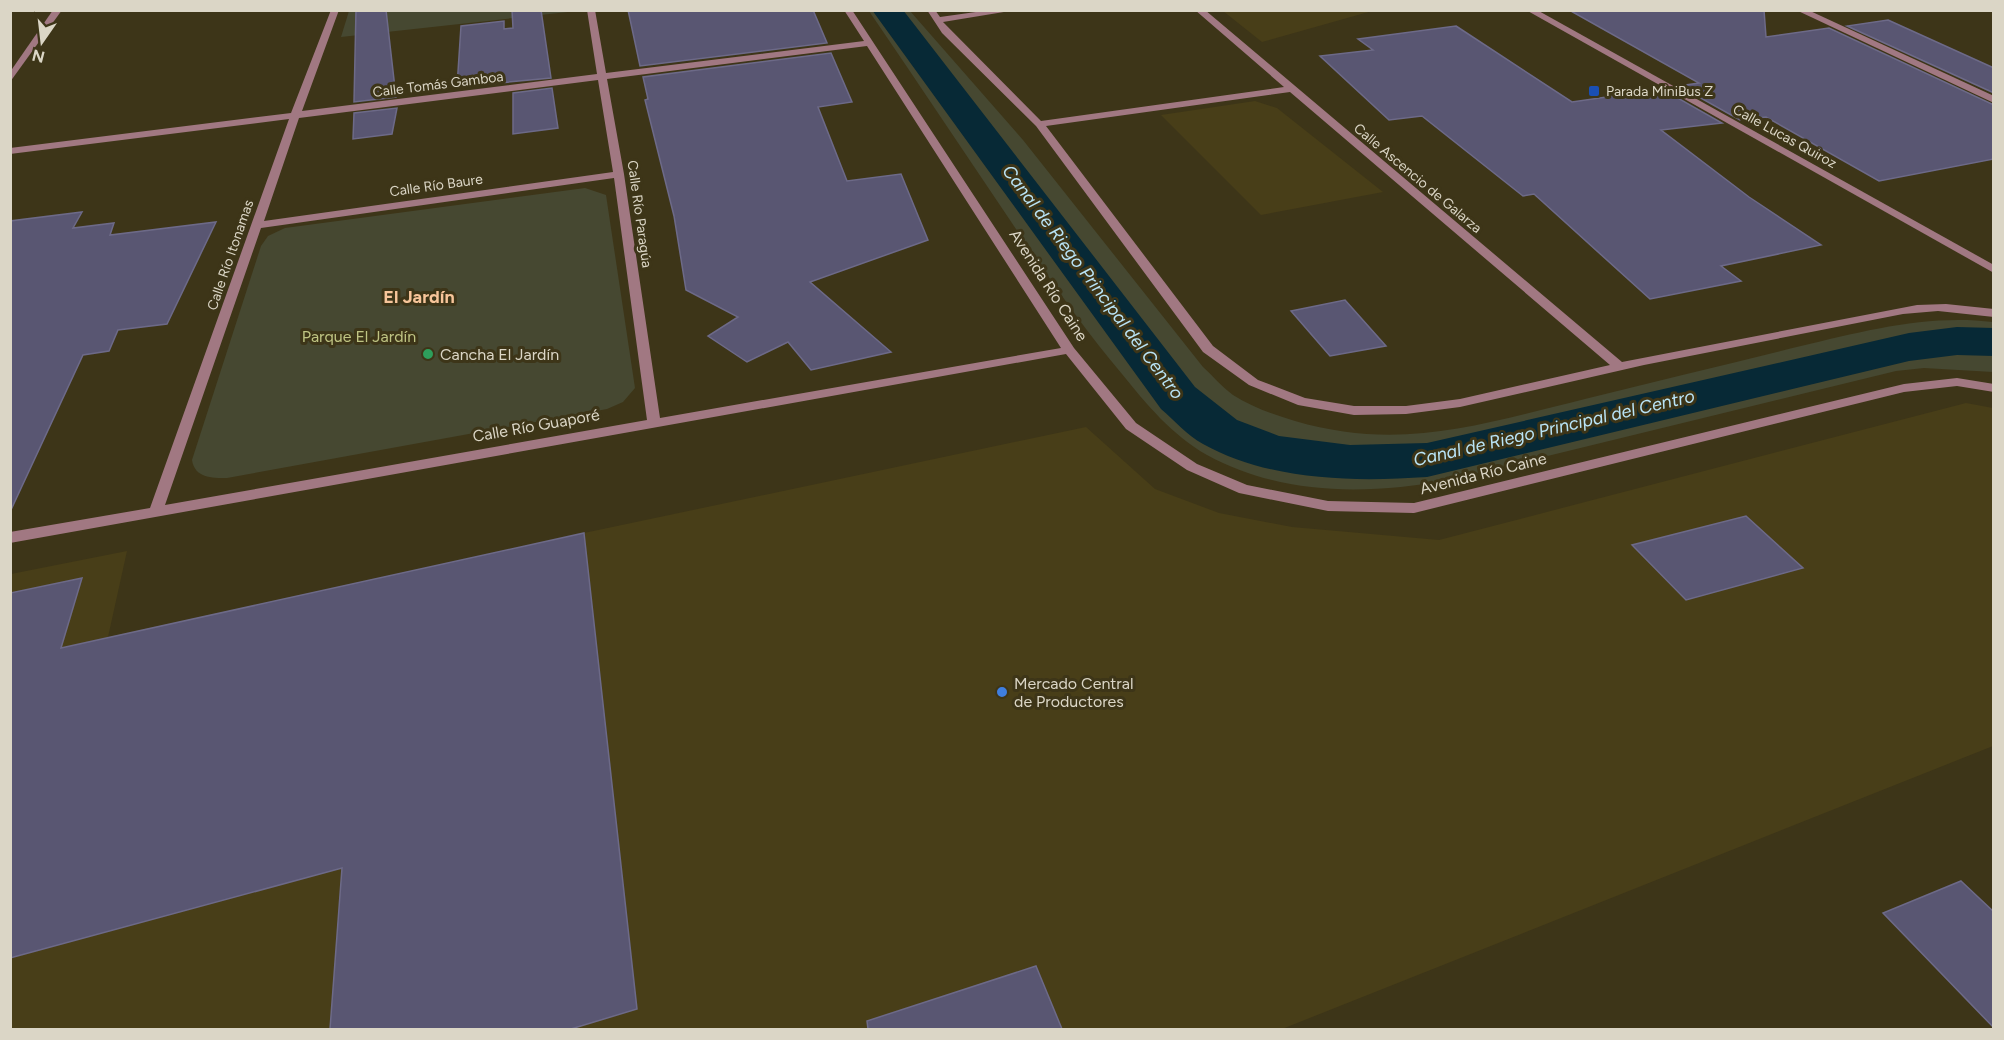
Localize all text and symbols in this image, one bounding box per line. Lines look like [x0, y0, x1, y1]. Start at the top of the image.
north arrow [12, 12, 72, 72]
text: N [30, 45, 47, 67]
street label: Calle Tomás Gamboa [372, 68, 504, 101]
place label: Parada MiniBus Z [1606, 83, 1713, 100]
marker: Parada MiniBus Z [1587, 84, 1601, 98]
street label: Calle Lucas Quiroz [1730, 101, 1840, 172]
street label: Calle Ascencio de Galarza [1350, 120, 1485, 237]
street label: Calle Río Paragúa [624, 159, 655, 269]
water label: Canal de Riego Principal del Centro [998, 160, 1188, 404]
street label: Calle Río Baure [388, 170, 484, 200]
street label: Calle Río Itonamas [204, 198, 257, 313]
street label: Avenida Río Caine [1005, 226, 1092, 345]
district label: El Jardín [383, 286, 455, 308]
park label: Parque El Jardín [302, 327, 416, 346]
place label: Cancha El Jardín [440, 345, 559, 364]
marker: Cancha El Jardín [421, 347, 435, 361]
water label: Canal de Riego Principal del Centro [1411, 385, 1697, 471]
street label: Calle Río Guaporé [471, 405, 601, 446]
street label: Avenida Río Caine [1418, 449, 1549, 498]
place label: Mercado Central de Productores [1014, 674, 1133, 711]
marker: Mercado Central de Productores [995, 685, 1009, 699]

